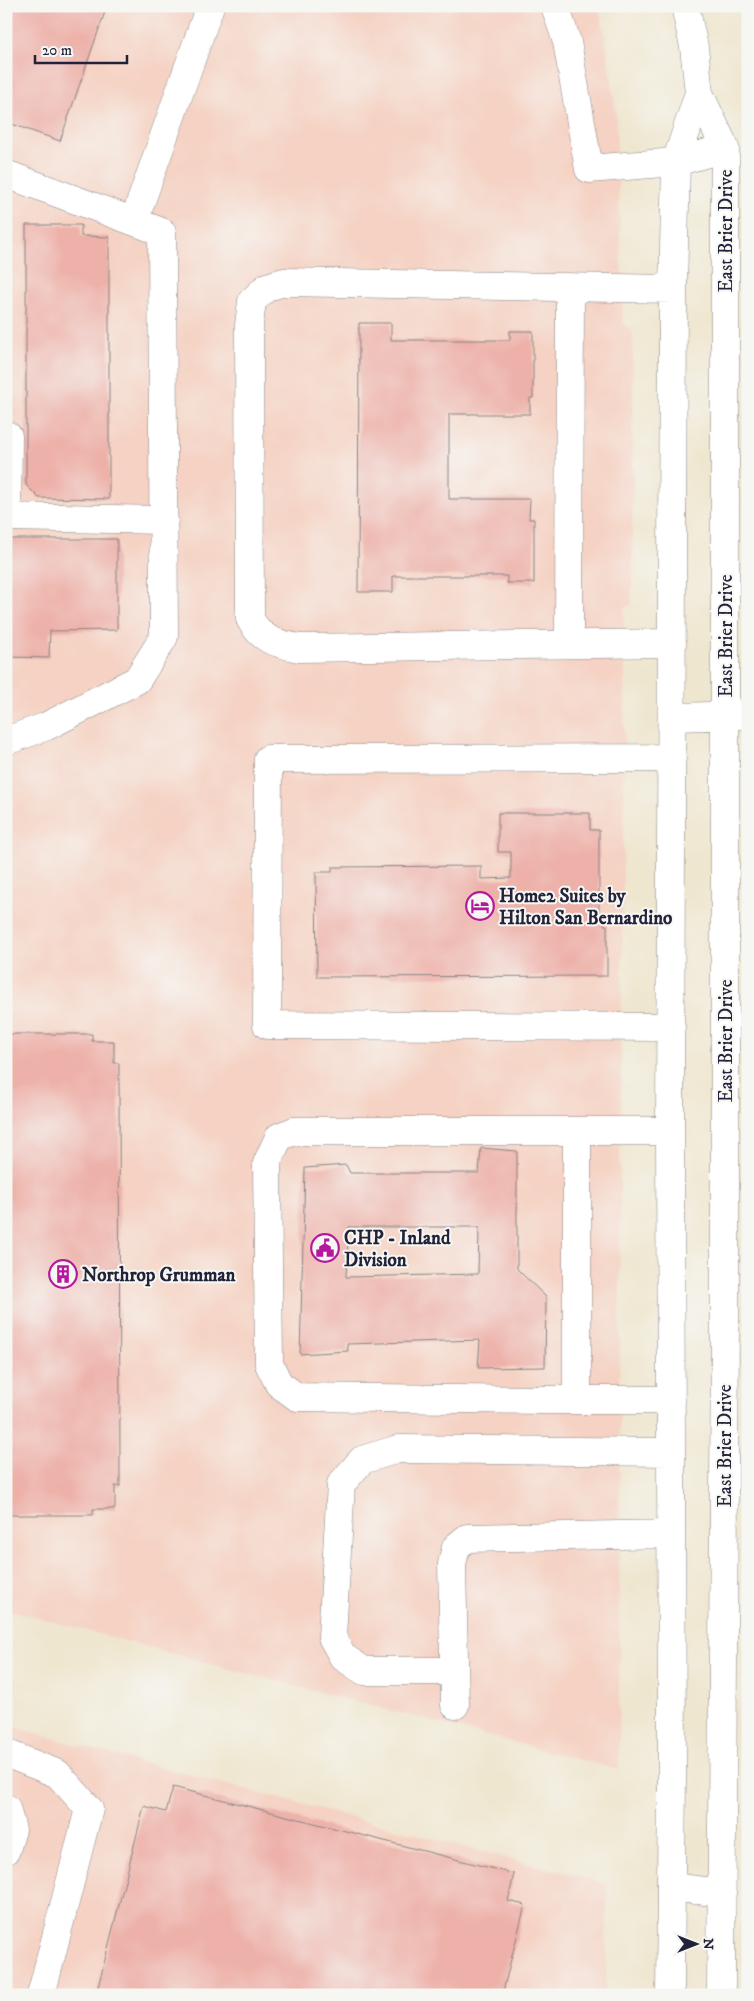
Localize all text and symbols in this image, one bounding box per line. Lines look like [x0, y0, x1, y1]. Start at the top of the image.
scale bar [35, 32, 128, 64]
text: 20 m [42, 41, 72, 60]
street label: East Brier Drive [715, 169, 738, 293]
street label: East Brier Drive [715, 574, 738, 698]
place label: Home2 Suites by Hilton San Bernardino [499, 885, 672, 930]
hotel icon: Home2 Suites by Hilton San Bernardino [465, 891, 495, 921]
street label: East Brier Drive [715, 979, 738, 1103]
place label: CHP - Inland Division [344, 1227, 451, 1272]
public building icon: CHP - Inland Division [310, 1233, 340, 1263]
building icon: Northrop Grumman [48, 1259, 78, 1289]
place label: Northrop Grumman [82, 1264, 237, 1287]
street label: East Brier Drive [714, 1384, 737, 1508]
north arrow [672, 1918, 722, 1968]
text: N [699, 1938, 717, 1950]

